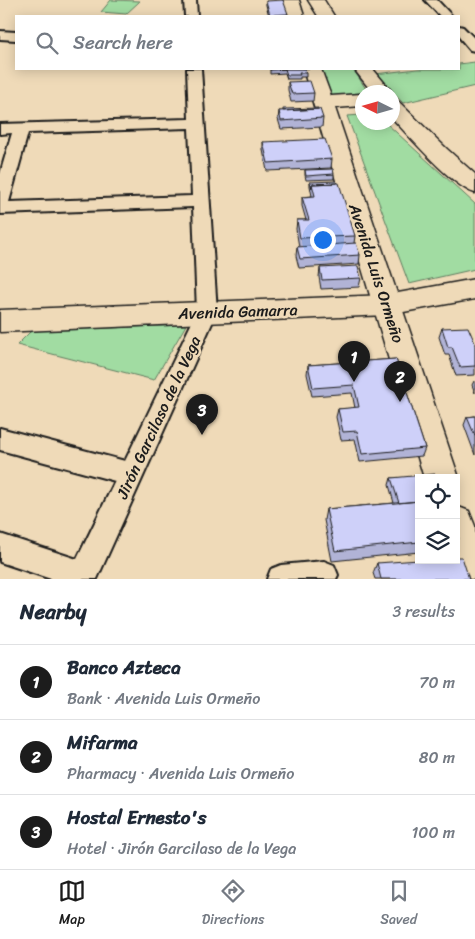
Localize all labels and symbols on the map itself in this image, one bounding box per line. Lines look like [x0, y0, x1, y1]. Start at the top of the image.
north arrow [355, 85, 400, 130]
street label: Avenida Luis Ormeño [340, 199, 413, 347]
your location [310, 227, 336, 253]
street label: Avenida Gamarra [177, 295, 298, 328]
street label: Jirón Garcilaso de la Vega [107, 331, 209, 505]
pin: 1 [338, 341, 370, 382]
pin: 2 [384, 361, 416, 402]
pin: 3 [186, 394, 218, 435]

